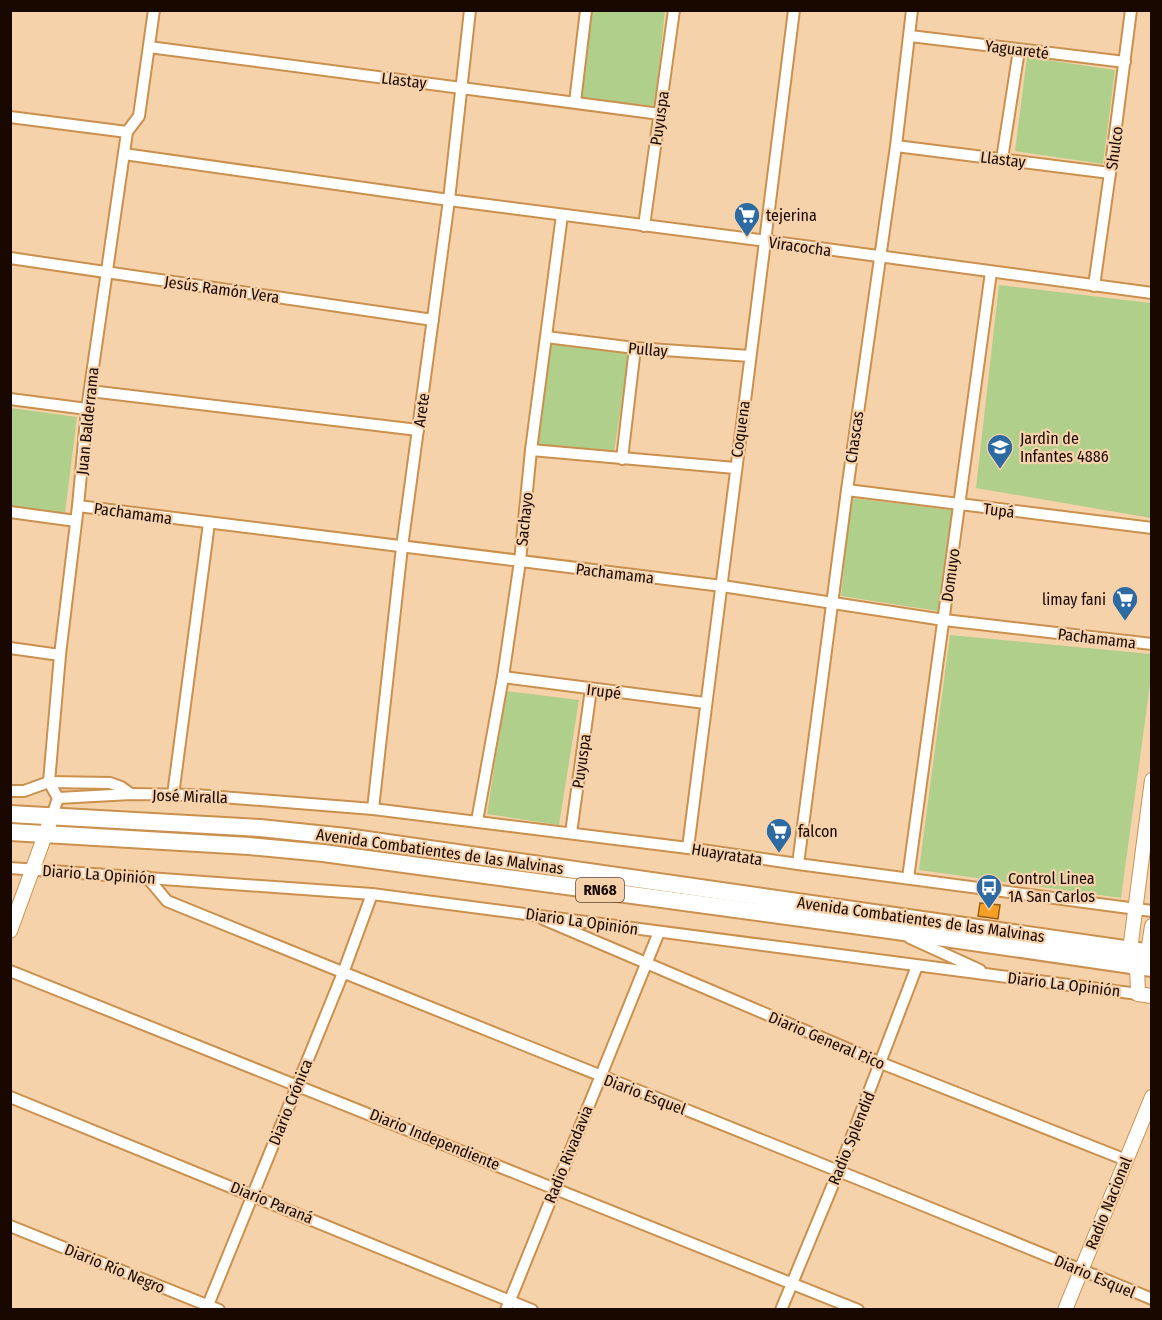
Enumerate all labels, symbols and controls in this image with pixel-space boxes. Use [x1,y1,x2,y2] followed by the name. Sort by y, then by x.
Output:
[984,36,1050,63] street label: Yaguareté
[380,68,429,93] street label: Llastay
[646,89,673,147] street label: Puyuspa
[1102,125,1127,171] street label: Shulco
[979,147,1028,172] street label: Llastay
[732,200,762,238] supermarket icon: tejerina
[766,206,817,225] place label: tejerina
[767,233,833,260] street label: Viracocha
[163,272,281,307] street label: Jesús Ramón Vera
[627,338,669,361] street label: Pullay
[72,366,103,476] street label: Juan Balderrama
[410,392,433,428] street label: Arete
[727,399,754,459] street label: Coquena
[841,410,868,464] street label: Chascas
[1020,429,1109,466] place label: Jardìn de Infantes 4886
[985,432,1015,470] school or university icon: Jardìn de Infantes 4886
[512,491,537,547] street label: Sachayo
[93,499,173,528] street label: Pachamama
[982,499,1016,522] street label: Tupá
[937,547,964,603] street label: Domuyo
[575,559,655,588] street label: Pachamama
[1110,584,1140,622] supermarket icon: limay fani
[1042,590,1106,609] place label: limay fani
[1057,624,1137,653] street label: Pachamama
[586,680,622,703] street label: Irupé
[568,732,595,790] street label: Puyuspa
[152,786,228,807] street label: José Miralla
[764,816,794,854] supermarket icon: falcon
[798,822,838,841] place label: falcon
[315,825,565,878] street label: Avenida Combatientes de las Malvinas
[690,840,764,870] street label: Huayratata
[42,861,156,888] street label: Diario La Opinión
[1008,869,1095,906] place label: Control Linea 1A San Carlos
[974,872,1004,910] bus stop icon: Control Linea 1A San Carlos
[576,878,624,902] road number: RN68
[796,893,1046,946] street label: Avenida Combatientes de las Malvinas
[524,904,639,939] street label: Diario La Opinión
[1006,968,1121,1001] street label: Diario La Opinión
[766,1007,888,1074] street label: Diario General Pico
[265,1056,316,1148] street label: Diario Crónica
[601,1070,689,1119] street label: Diario Esquel
[824,1089,879,1188] street label: Radio Splendid
[540,1102,597,1206] street label: Radio Rivadavia
[367,1105,503,1174] street label: Diario Independiente
[1081,1154,1136,1252] street label: Radio Nacional
[228,1177,316,1228] street label: Diario Paraná
[62,1240,168,1297] street label: Diario Río Negro
[1051,1251,1138,1302] street label: Diario Esquel

